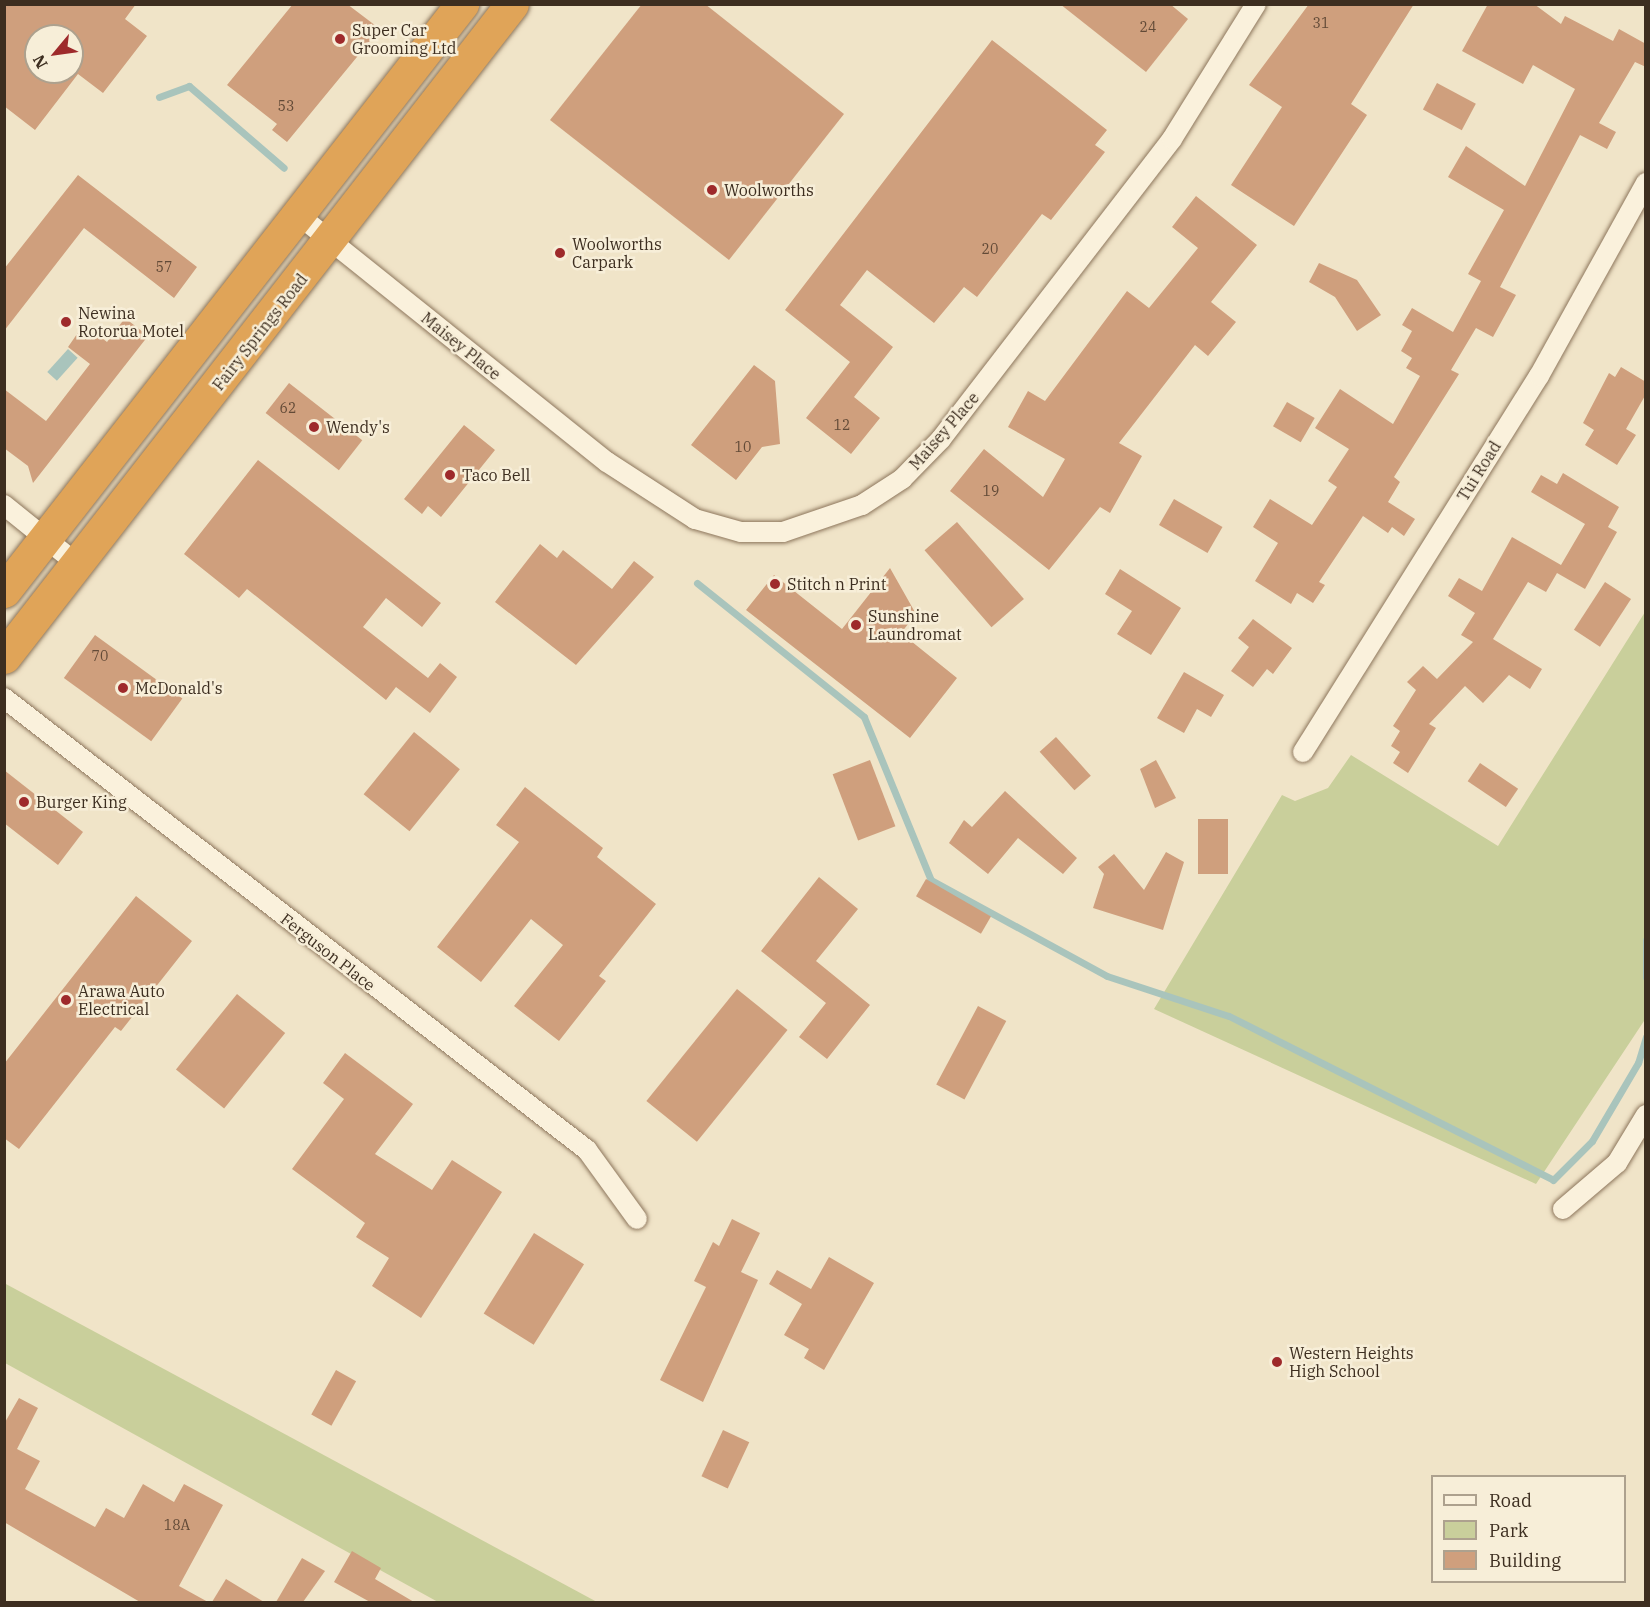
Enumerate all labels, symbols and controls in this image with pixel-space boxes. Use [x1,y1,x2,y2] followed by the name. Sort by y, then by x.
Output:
[1313,15,1329,31] house number: 31
[1140,19,1156,35] house number: 24
[352,20,456,58] place label: Super Car Grooming Ltd
[24,24,84,84] north arrow
[333,32,347,46] marker: Super Car Grooming Ltd
[28,51,52,72] text: N
[278,98,294,114] house number: 53
[724,180,814,200] place label: Woolworths
[705,183,719,197] marker: Woolworths
[572,234,662,272] place label: Woolworths Carpark
[982,241,998,257] house number: 20
[553,246,567,260] marker: Woolworths Carpark
[156,259,172,275] house number: 57
[208,270,312,394] street label: Fairy Springs Road
[78,303,184,341] place label: Newina Rotorua Motel
[417,308,505,384] street label: Maisey Place
[59,315,73,329] marker: Newina Rotorua Motel
[905,388,983,474] street label: Maisey Place
[280,400,296,416] house number: 62
[326,417,390,437] place label: Wendy's
[834,417,850,433] house number: 12
[307,420,321,434] marker: Wendy's
[1453,438,1505,504] street label: Tui Road
[735,439,751,455] house number: 10
[462,465,530,485] place label: Taco Bell
[443,468,457,482] marker: Taco Bell
[983,483,999,499] house number: 19
[787,574,886,594] place label: Stitch n Print
[768,577,782,591] marker: Stitch n Print
[868,606,962,644] place label: Sunshine Laundromat
[849,618,863,632] marker: Sunshine Laundromat
[92,648,108,664] house number: 70
[135,678,223,698] place label: McDonald's
[116,681,130,695] marker: McDonald's
[36,792,127,812] place label: Burger King
[17,795,31,809] marker: Burger King
[277,909,379,995] street label: Ferguson Place
[78,981,165,1019] place label: Arawa Auto Electrical
[59,993,73,1007] marker: Arawa Auto Electrical
[1289,1343,1414,1381] place label: Western Heights High School
[1270,1355,1284,1369] marker: Western Heights High School
[1431,1475,1626,1583] legend
[1489,1489,1532,1512] text: Road
[164,1517,190,1533] house number: 18A
[1489,1519,1528,1542] text: Park
[1489,1549,1561,1572] text: Building

